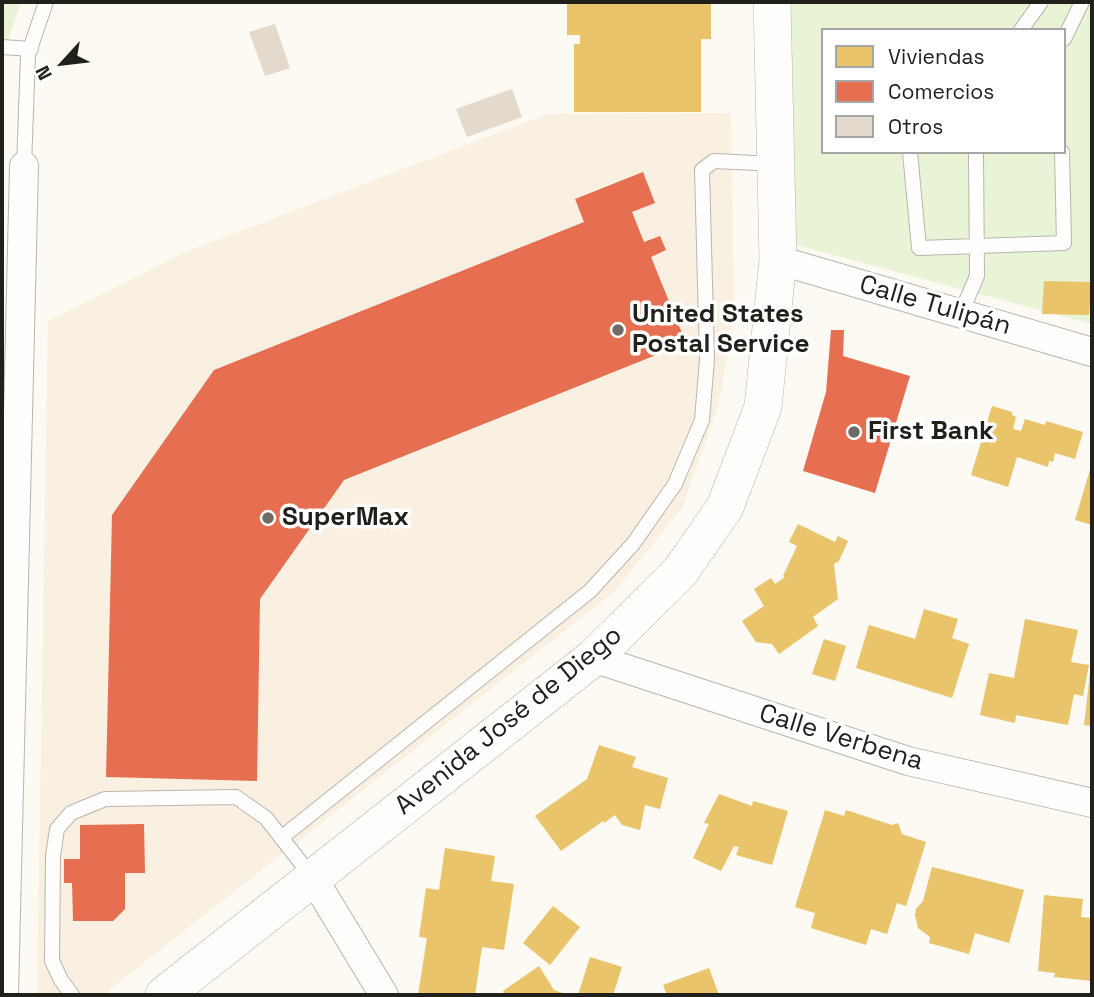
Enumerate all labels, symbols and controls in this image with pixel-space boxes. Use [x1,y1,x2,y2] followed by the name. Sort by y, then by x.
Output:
[28,28,98,98] north arrow
[821,28,1066,154] legend
[888,43,985,70] text: Viviendas
[30,61,58,84] text: N
[888,78,994,105] text: Comercios
[888,113,943,140] text: Otros
[856,270,1014,342] street label: Calle Tulipán
[632,299,810,360] place label: United States Postal Service
[610,322,626,338] marker: United States Postal Service
[868,416,994,448] place label: First Bank
[846,424,862,440] marker: First Bank
[282,502,409,534] place label: SuperMax
[260,510,276,526] marker: SuperMax
[389,620,629,822] street label: Avenida José de Diego
[755,698,927,778] street label: Calle Verbena

